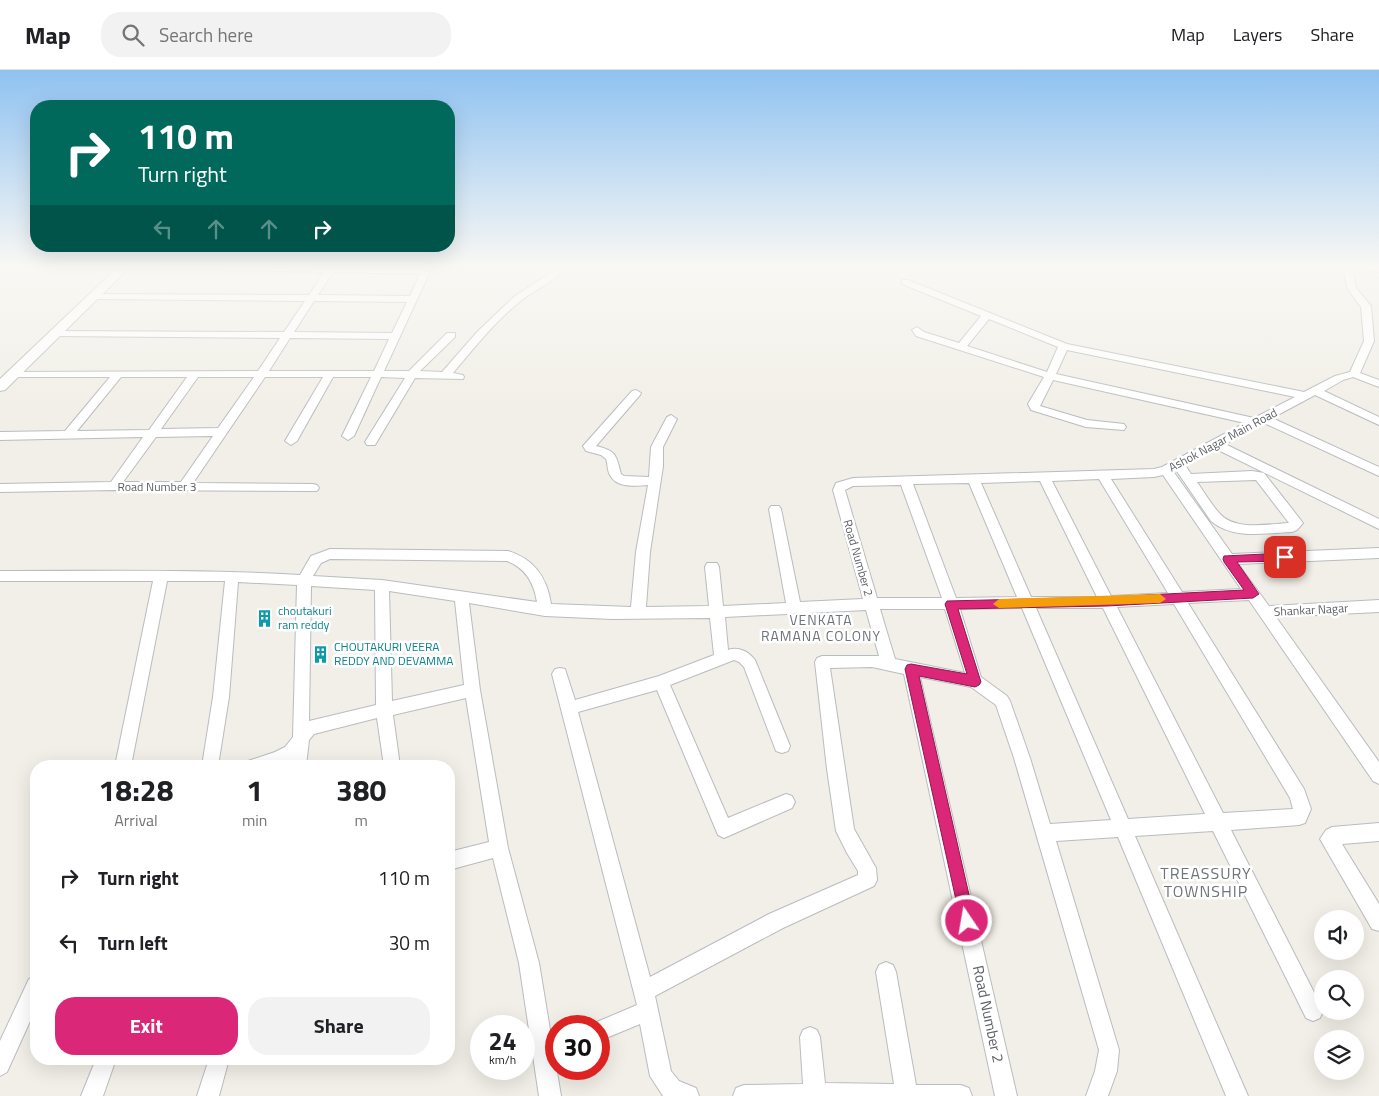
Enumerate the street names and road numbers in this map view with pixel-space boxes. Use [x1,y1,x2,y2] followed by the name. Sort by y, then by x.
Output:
[1165,403,1281,476] street label: Ashok Nagar Main Road
[117,477,197,496] street label: Road Number 3
[838,517,879,598] street label: Road Number 2
[1273,598,1349,621] street label: Shankar Nagar
[967,963,1010,1065] street label: Road Number 2

